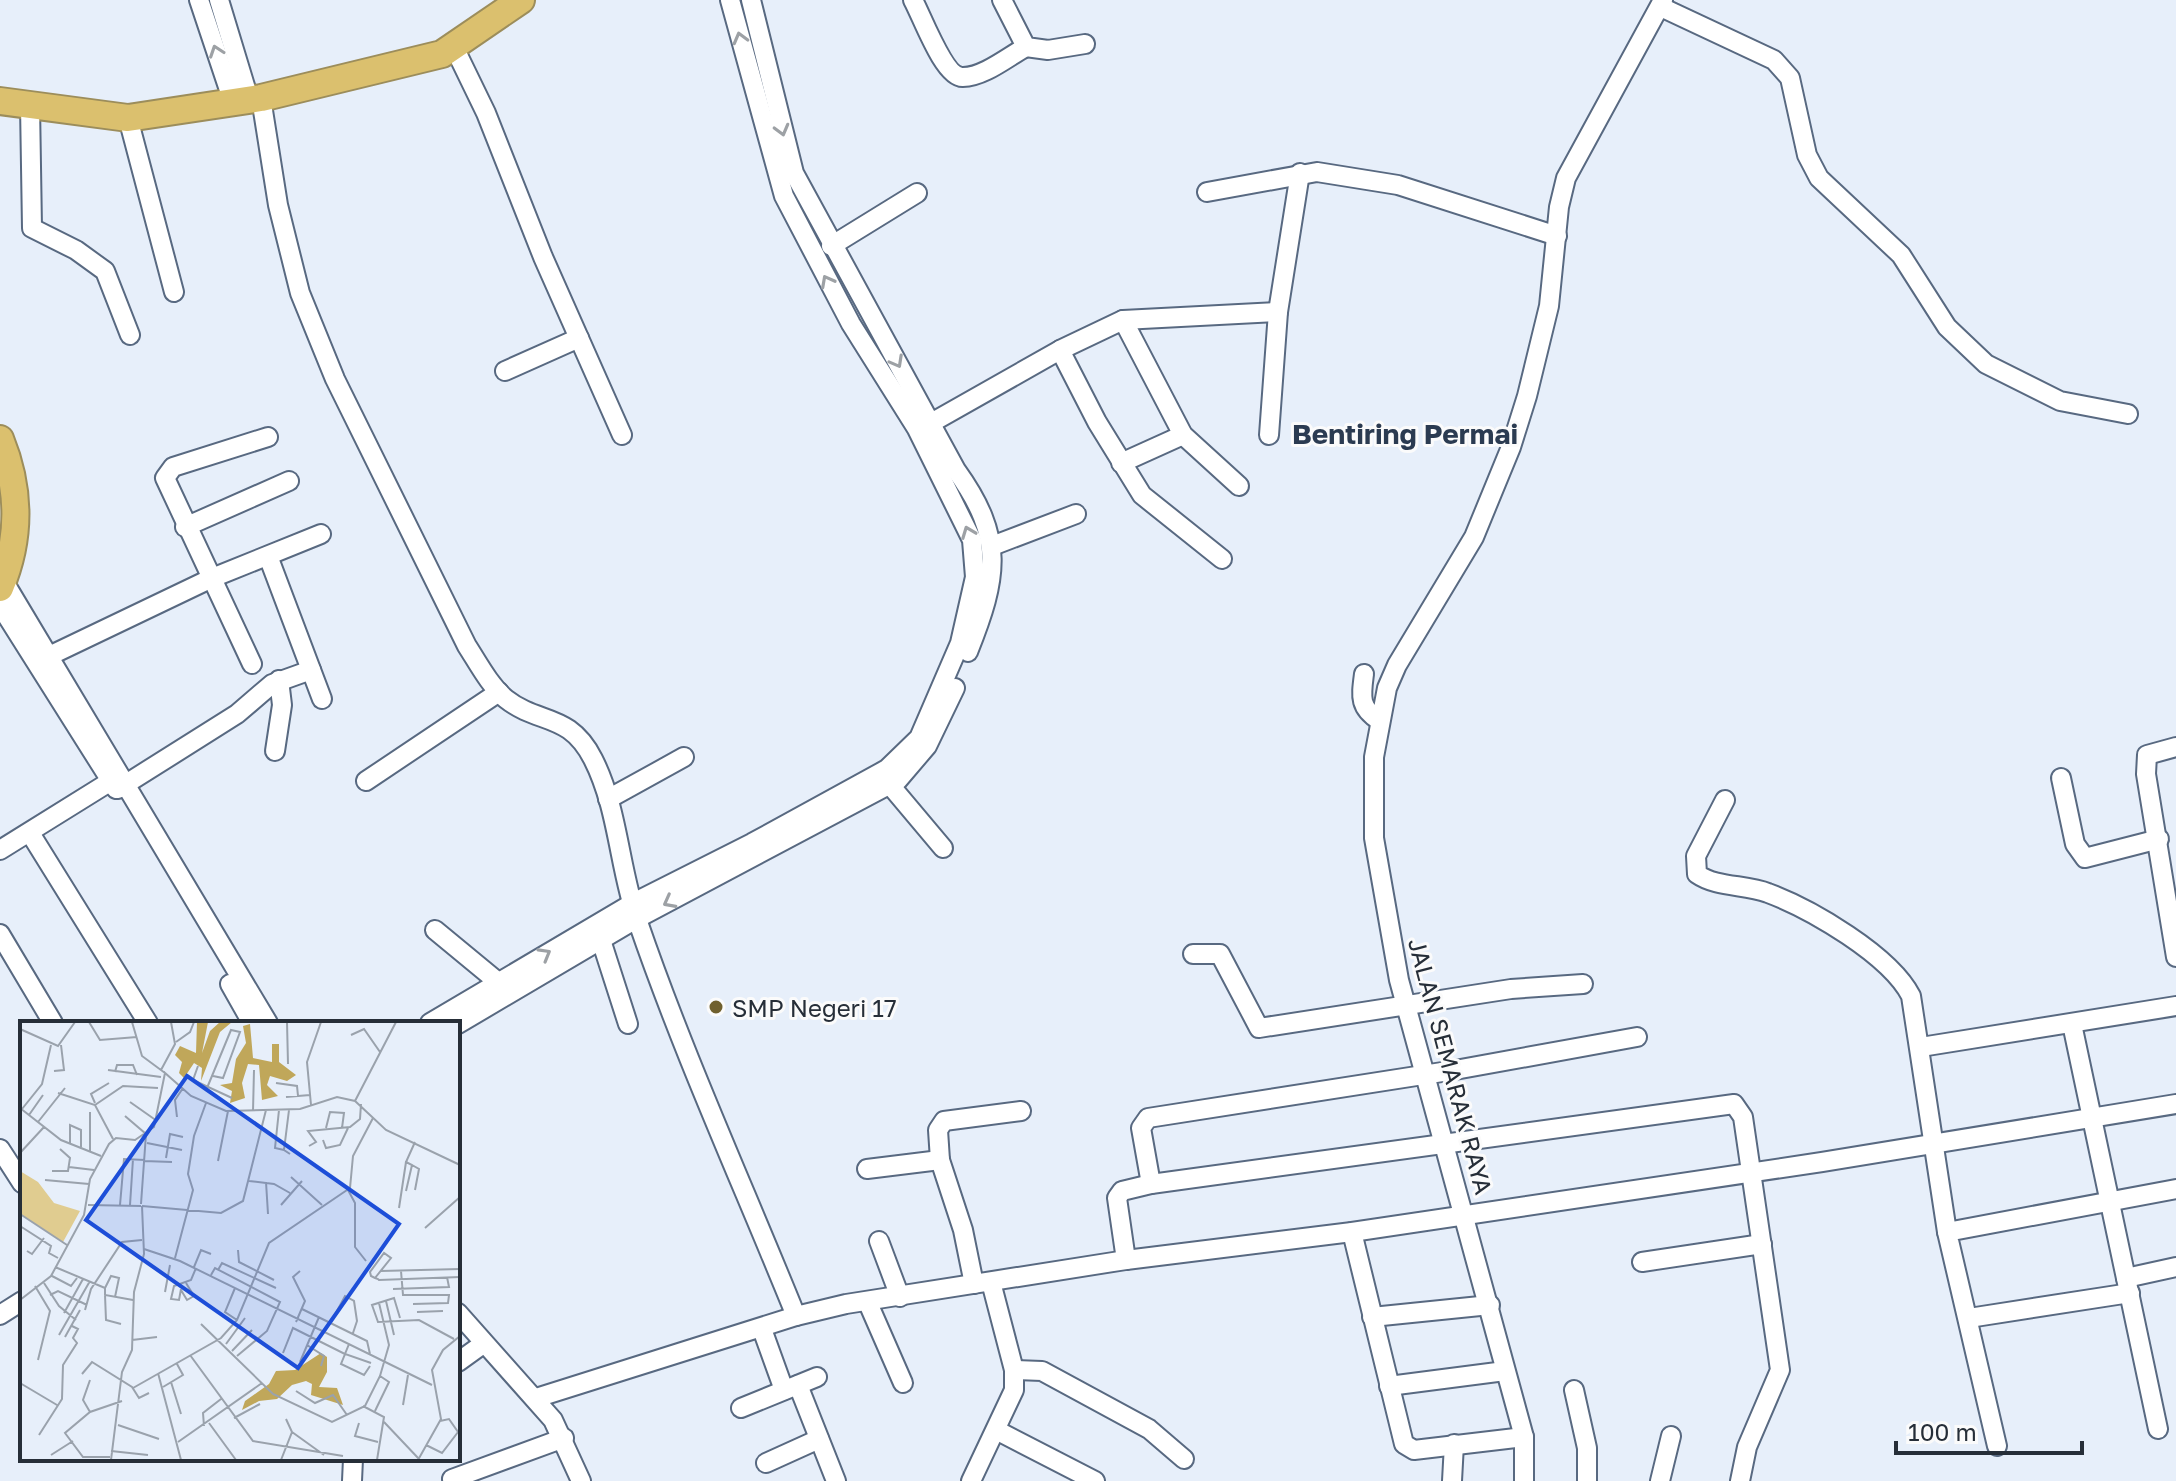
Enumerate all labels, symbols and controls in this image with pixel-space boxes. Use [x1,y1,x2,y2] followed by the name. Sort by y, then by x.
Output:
[733,31,750,45] one-way arrow
[209,45,225,59] one-way arrow
[773,123,790,137] one-way arrow
[822,275,837,289] one-way arrow
[887,354,903,368] one-way arrow
[1292,417,1518,450] district label: Bentiring Permai
[961,526,978,540] one-way arrow
[663,892,677,908] one-way arrow
[1403,935,1499,1197] street label: JALAN SEMARAK RAYA
[536,948,551,964] one-way arrow
[732,993,897,1022] place label: SMP Negeri 17
[707,998,725,1016] marker: SMP Negeri 17
[20,1021,460,1461] inset map
[1896,1405,2082,1455] scale bar
[1908,1417,1977,1446] text: 100 m

